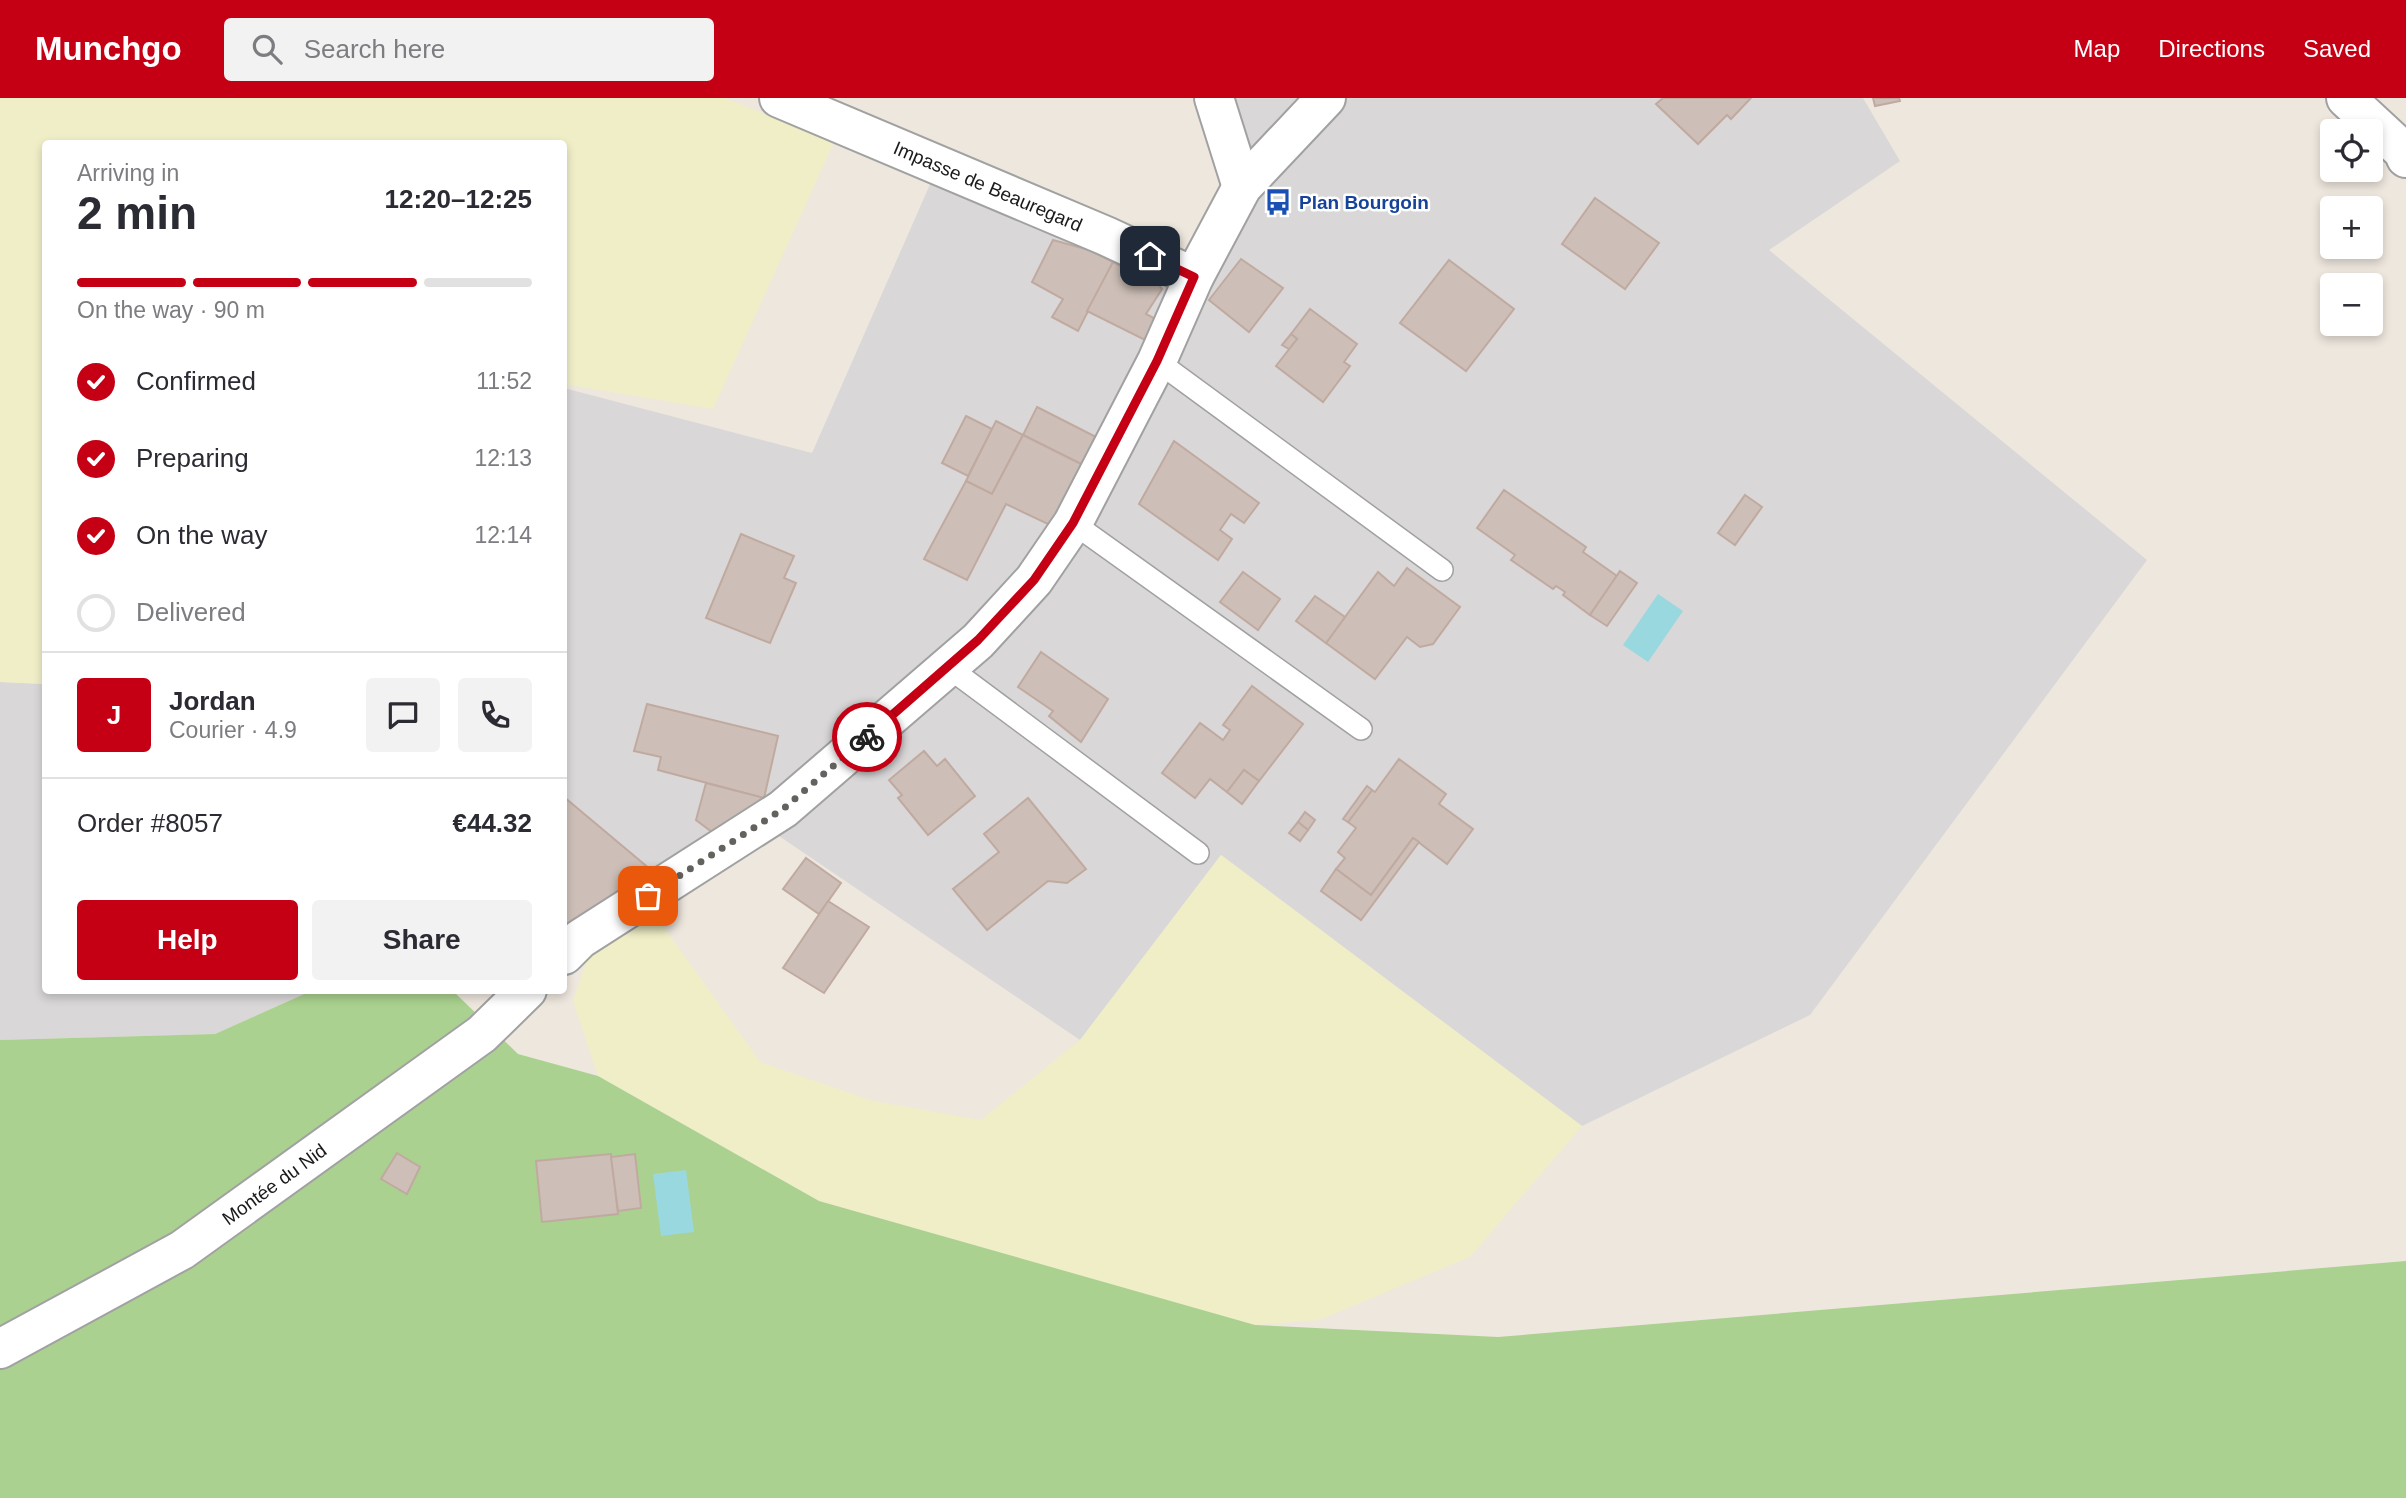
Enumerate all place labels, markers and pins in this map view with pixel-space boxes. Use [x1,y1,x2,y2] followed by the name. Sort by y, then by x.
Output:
[1263,187,1293,217] bus stop icon: Plan Bourgoin
[1299,192,1429,213] place label: Plan Bourgoin
[1120,226,1180,286] pin
[618,866,678,926] pin

